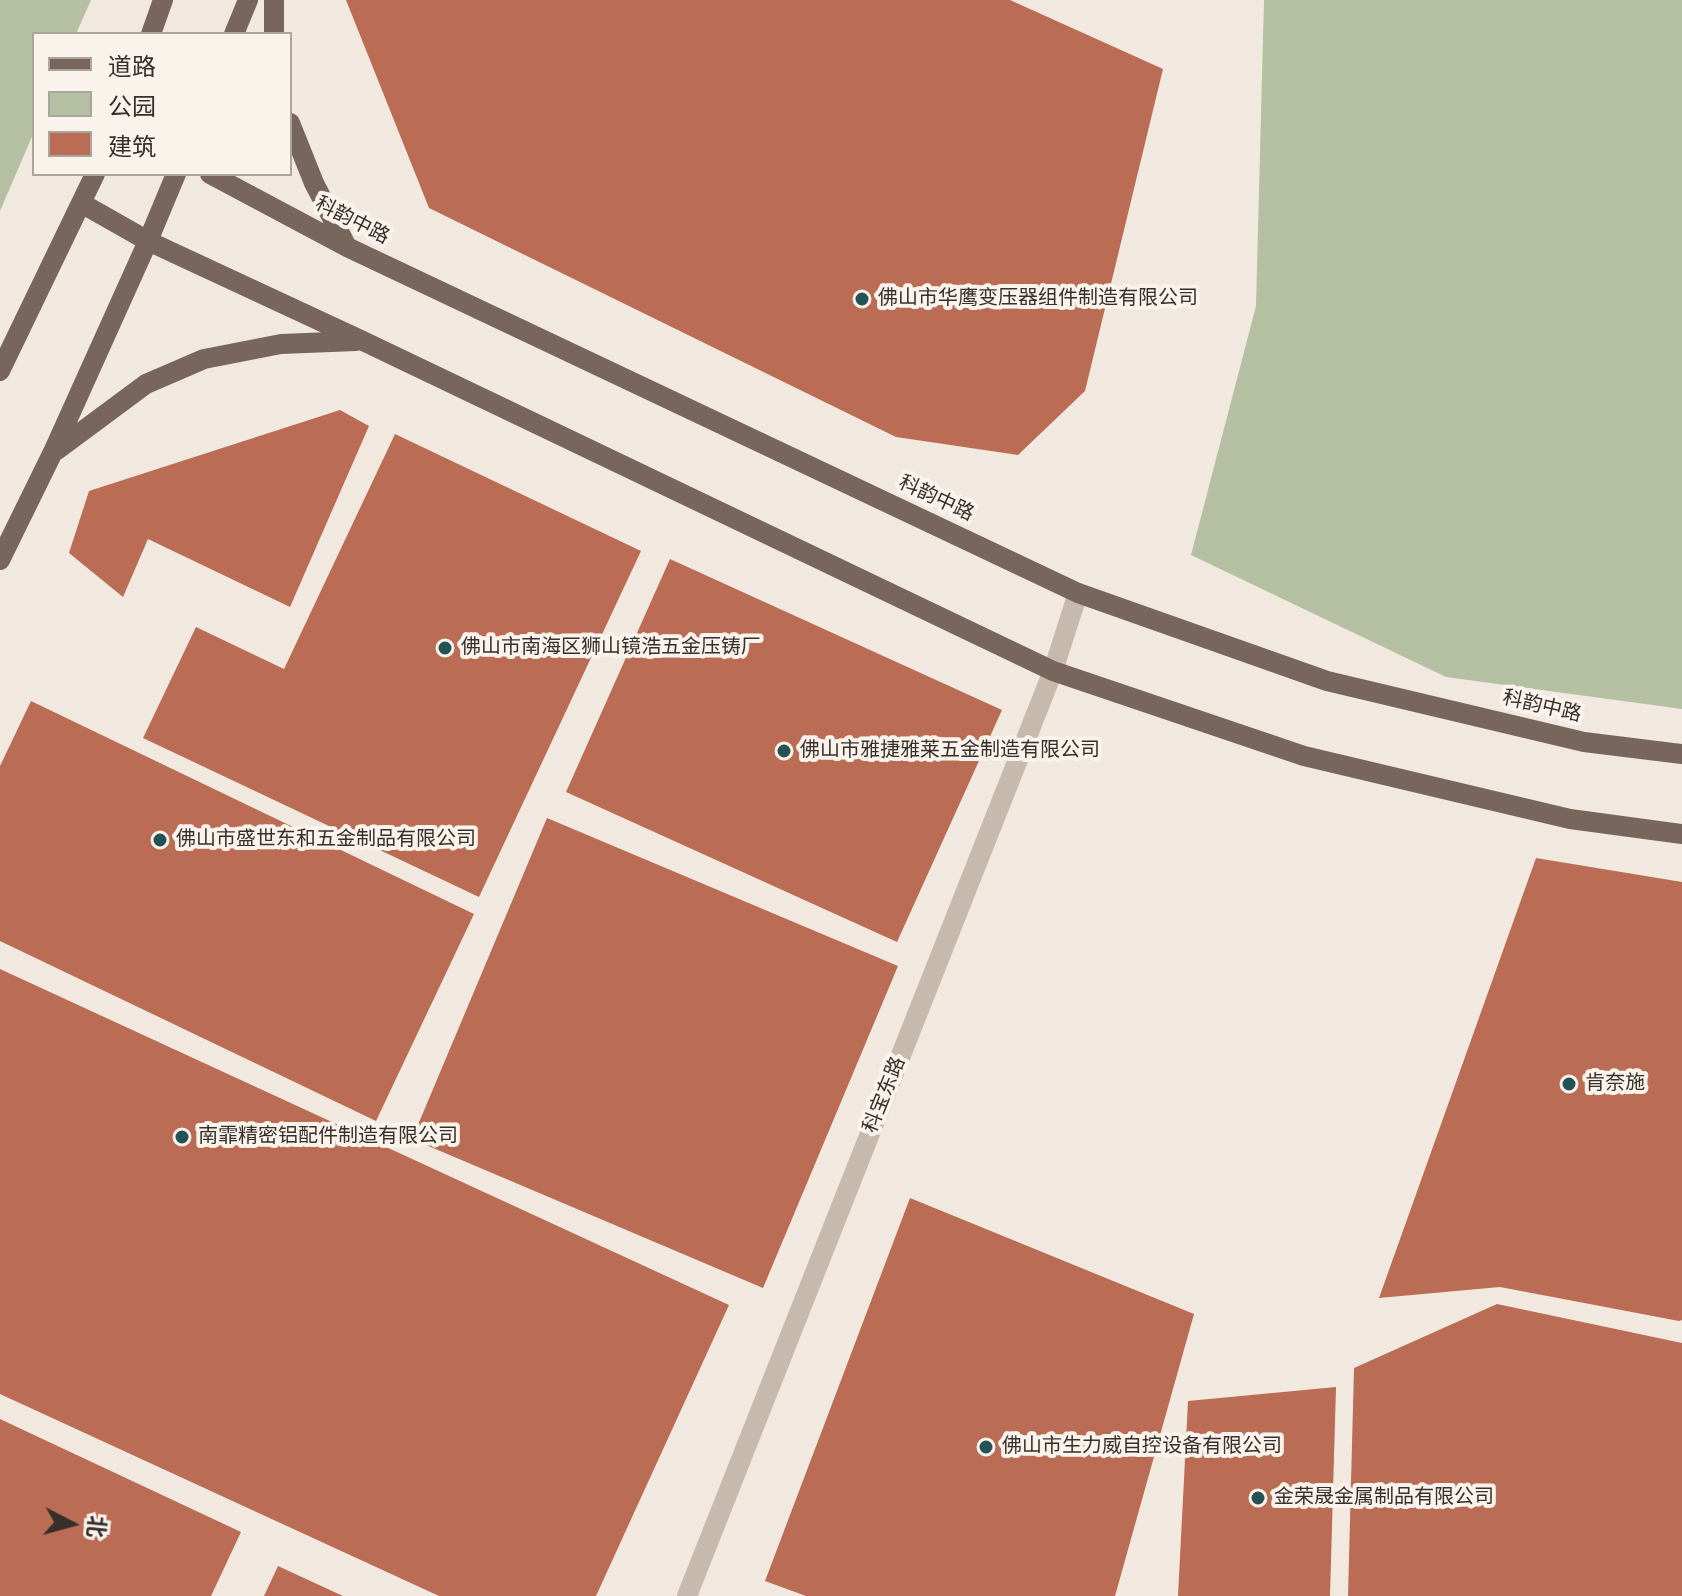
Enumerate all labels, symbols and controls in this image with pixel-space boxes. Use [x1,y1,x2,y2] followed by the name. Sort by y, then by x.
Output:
[32,32,292,176] legend
[108,53,156,81] text: 道路
[108,93,156,121] text: 公园
[108,133,156,161] text: 建筑
[311,192,393,250] street label: 科韵中路
[878,287,1198,311] place label: 佛山市华鹰变压器组件制造有限公司
[853,290,871,308] marker: 佛山市华鹰变压器组件制造有限公司
[895,471,977,527] street label: 科韵中路
[461,636,761,660] place label: 佛山市南海区狮山镜浩五金压铸厂
[436,639,454,657] marker: 佛山市南海区狮山镜浩五金压铸厂
[1500,686,1584,728] street label: 科韵中路
[800,739,1100,763] place label: 佛山市雅捷雅莱五金制造有限公司
[775,742,793,760] marker: 佛山市雅捷雅莱五金制造有限公司
[176,828,476,852] place label: 佛山市盛世东和五金制品有限公司
[151,831,169,849] marker: 佛山市盛世东和五金制品有限公司
[859,1053,911,1137] street label: 科宝东路
[1585,1072,1645,1096] place label: 肯奈施
[1560,1075,1578,1093] marker: 肯奈施
[198,1125,458,1149] place label: 南霏精密铝配件制造有限公司
[173,1128,191,1146] marker: 南霏精密铝配件制造有限公司
[1002,1435,1282,1459] place label: 佛山市生力威自控设备有限公司
[977,1438,995,1456] marker: 佛山市生力威自控设备有限公司
[32,1484,112,1564] north arrow
[1274,1486,1494,1510] place label: 金荣晟金属制品有限公司
[1249,1489,1267,1507] marker: 金荣晟金属制品有限公司
[83,1514,110,1539] text: 北

